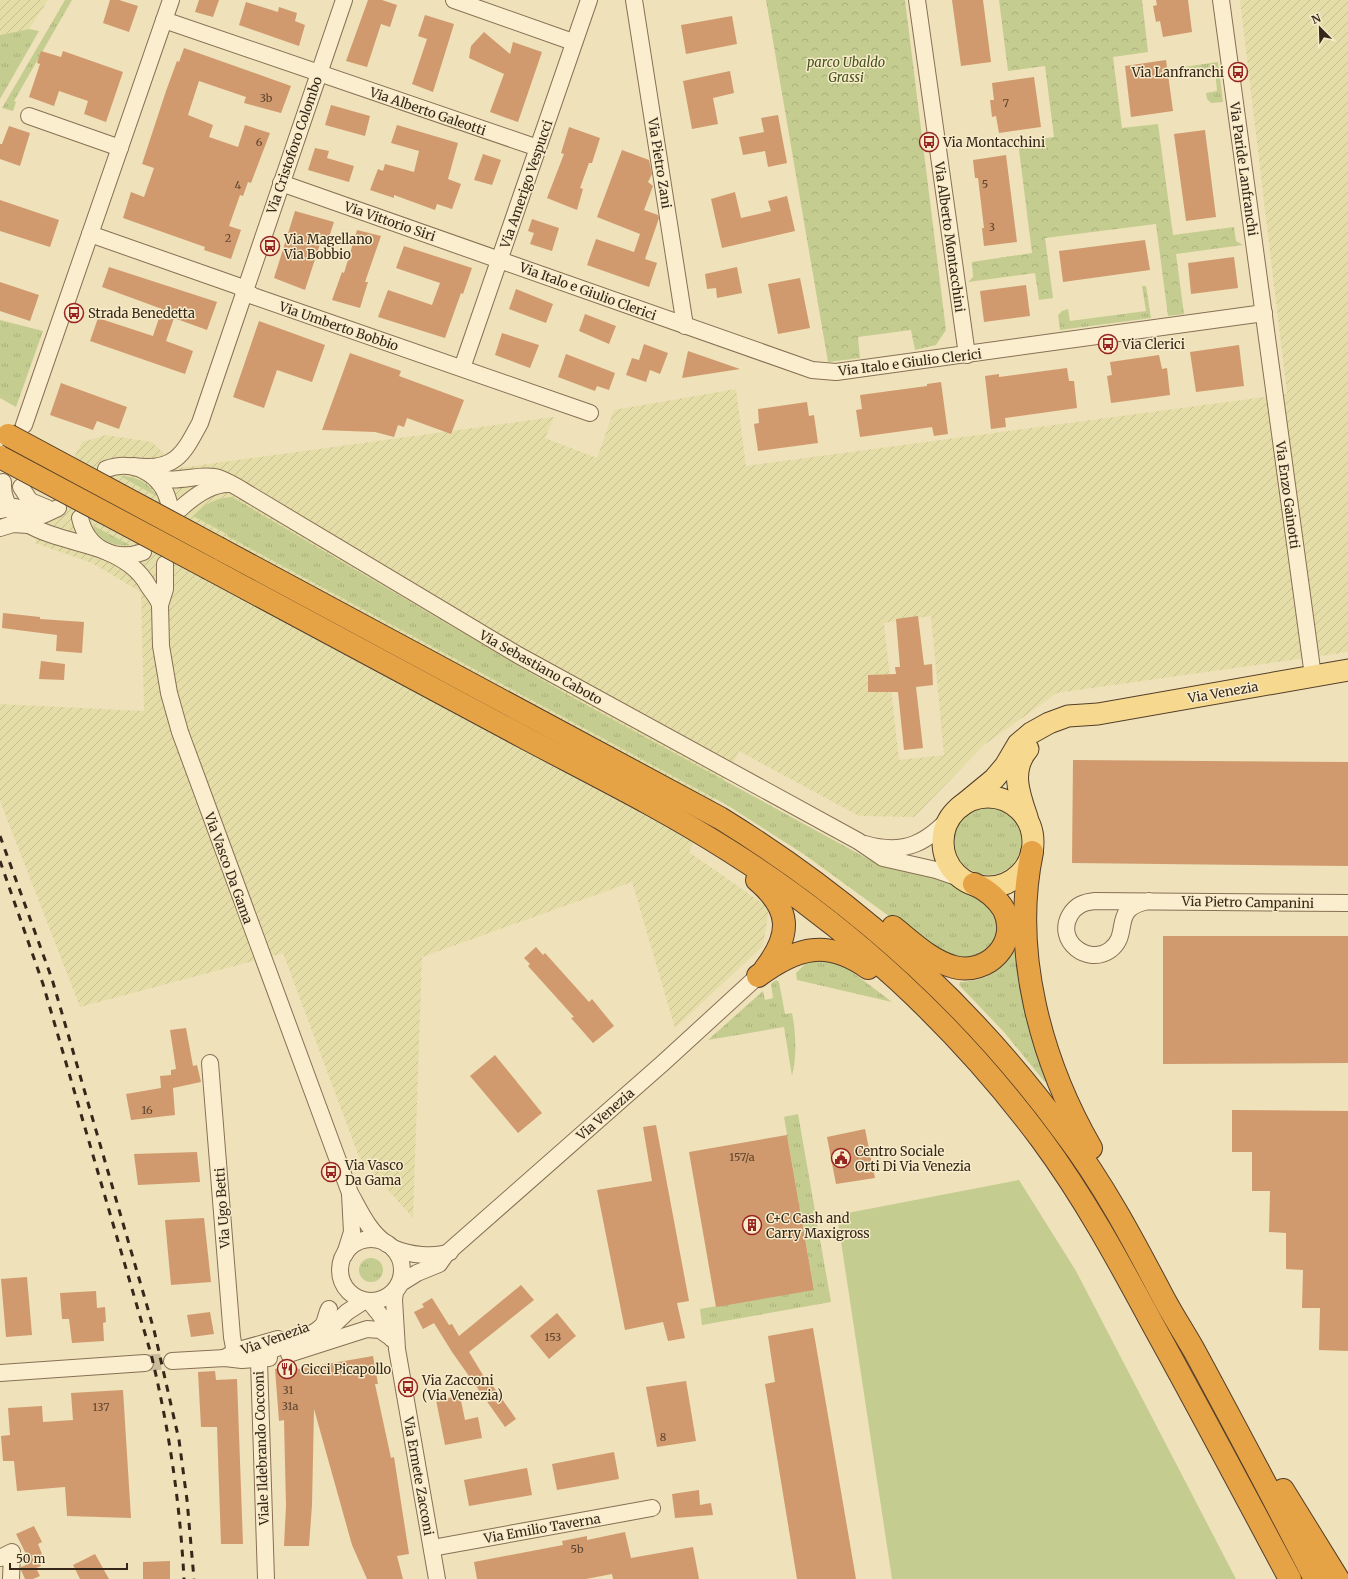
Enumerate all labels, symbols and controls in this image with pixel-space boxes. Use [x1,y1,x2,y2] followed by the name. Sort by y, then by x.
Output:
[1300,8,1340,48] north arrow
[1309,11,1323,27] text: N
[807,54,885,86] park label: parco Ubaldo Grassi
[1227,61,1249,83] bus stop icon: Via Lanfranchi
[1131,64,1224,81] place label: Via Lanfranchi
[263,74,326,217] street label: Via Cristoforo Colombo
[366,83,488,139] street label: Via Alberto Galeotti
[260,91,273,105] house number: 3b
[1003,96,1009,110] house number: 7
[1226,100,1261,237] street label: Via Paride Lanfranchi
[644,115,675,210] street label: Via Pietro Zani
[496,118,556,251] street label: Via Amerigo Vespucci
[918,131,940,153] bus stop icon: Via Montacchini
[942,134,1045,151] place label: Via Montacchini
[256,135,263,149] house number: 6
[930,160,968,313] street label: Via Alberto Montacchini
[982,177,988,191] house number: 5
[235,178,242,192] house number: 4
[341,198,438,245] street label: Via Vittorio Siri
[989,220,995,234] house number: 3
[225,231,231,245] house number: 2
[283,231,373,263] place label: Via Magellano Via Bobbio
[259,235,281,257] bus stop icon: Via Magellano Via Bobbio
[516,258,659,324] street label: Via Italo e Giulio Clerici
[276,298,401,355] street label: Via Umberto Bobbio
[63,302,85,324] bus stop icon: Strada Benedetta
[88,305,195,322] place label: Strada Benedetta
[1097,333,1119,355] bus stop icon: Via Clerici
[1121,336,1185,353] place label: Via Clerici
[836,345,983,380] street label: Via Italo e Giulio Clerici
[1271,439,1303,550] street label: Via Enzo Gainotti
[475,626,606,709] street label: Via Sebastiano Caboto
[1186,678,1260,707] street label: Via Venezia
[200,809,257,926] street label: Via Vasco Da Gama
[1181,893,1314,912] street label: Via Pietro Campanini
[572,1085,638,1145] street label: Via Venezia
[141,1103,153,1117] house number: 16
[855,1143,971,1175] place label: Centro Sociale Orti Di Via Venezia
[830,1147,852,1169] public building icon: Centro Sociale Orti Di Via Venezia
[729,1150,755,1164] house number: 157/a
[344,1157,404,1189] place label: Via Vasco Da Gama
[320,1161,342,1183] bus stop icon: Via Vasco Da Gama
[211,1167,234,1250] street label: Via Ugo Betti
[766,1210,870,1242] place label: C+C Cash and Carry Maxigross
[741,1214,763,1236] building icon: C+C Cash and Carry Maxigross
[238,1318,312,1359] street label: Via Venezia
[545,1330,561,1344] house number: 153
[276,1358,298,1380] restaurant icon: Cicci Picapollo
[301,1361,391,1378] place label: Cicci Picapollo
[250,1371,273,1526] street label: Viale Ildebrando Cocconi
[421,1372,503,1404] place label: Via Zacconi (Via Venezia)
[397,1376,419,1398] bus stop icon: Via Zacconi (Via Venezia)
[283,1383,293,1397] house number: 31
[282,1399,298,1413] house number: 31a
[93,1400,109,1414] house number: 137
[400,1414,437,1537] street label: Via Ermete Zacconi
[660,1430,667,1444] house number: 8
[481,1510,602,1547] street label: Via Emilio Taverna
[570,1542,584,1556] house number: 5b
[10,1545,127,1571] scale bar
[16,1551,45,1566] text: 50 m

